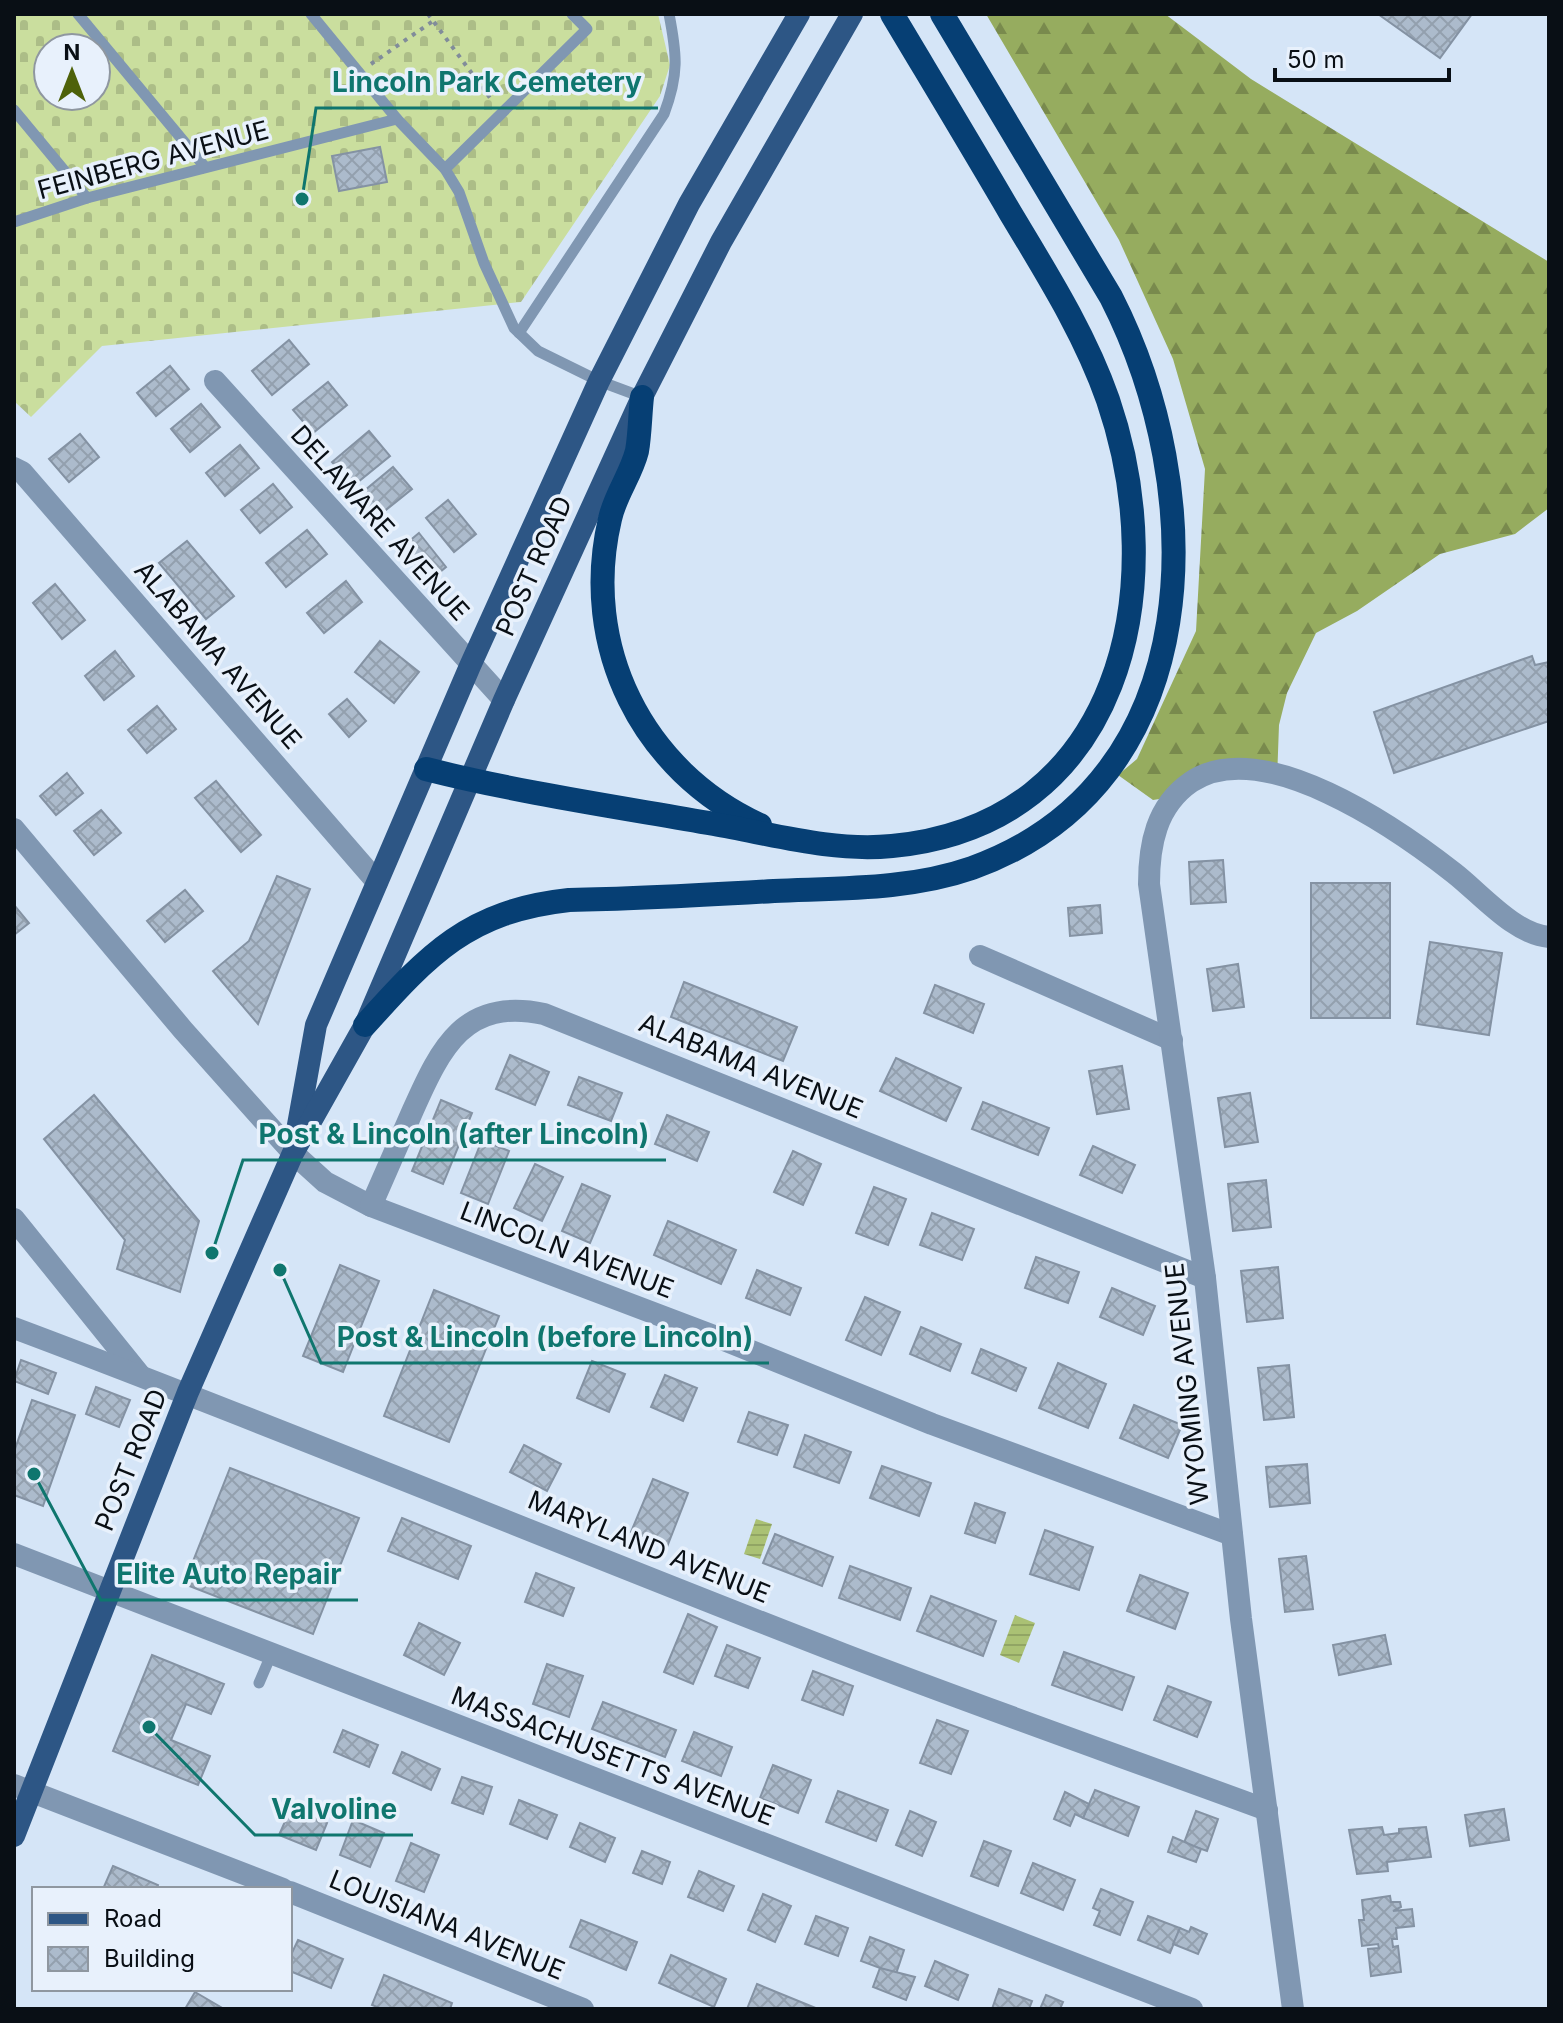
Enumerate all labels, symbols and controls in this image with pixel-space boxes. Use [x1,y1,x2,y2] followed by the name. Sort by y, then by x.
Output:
[32,32,112,112] north arrow
[1275,32,1449,82] scale bar
[64,39,80,65] text: N
[1287,45,1345,74] text: 50 m
[316,56,658,108] callout: Lincoln Park Cemetery
[332,65,642,99] text: Lincoln Park Cemetery
[34,114,272,205] street label: FEINBERG AVENUE
[285,419,476,627] street label: DELAWARE AVENUE
[489,491,578,640] street label: POST ROAD
[128,554,308,755] street label: ALABAMA AVENUE
[635,1006,868,1125] street label: ALABAMA AVENUE
[243,1108,666,1160] callout: Post & Lincoln (after Lincoln)
[259,1117,649,1151] text: Post & Lincoln (after Lincoln)
[456,1195,678,1305] street label: LINCOLN AVENUE
[1158,1261,1215,1507] street label: WYOMING AVENUE
[321,1311,769,1363] callout: Post & Lincoln (before Lincoln)
[337,1320,753,1354] text: Post & Lincoln (before Lincoln)
[88,1385,173,1535] street label: POST ROAD
[524,1484,774,1609] street label: MARYLAND AVENUE
[101,1548,358,1600] callout: Elite Auto Repair
[116,1557,342,1591] text: Elite Auto Repair
[447,1679,779,1832] street label: MASSACHUSETTS AVENUE
[255,1783,413,1835] callout: Valvoline
[271,1792,397,1826] text: Valvoline
[325,1863,569,1986] street label: LOUISIANA AVENUE
[32,1887,292,1991] legend
[104,1904,162,1933] text: Road
[104,1944,195,1973] text: Building

